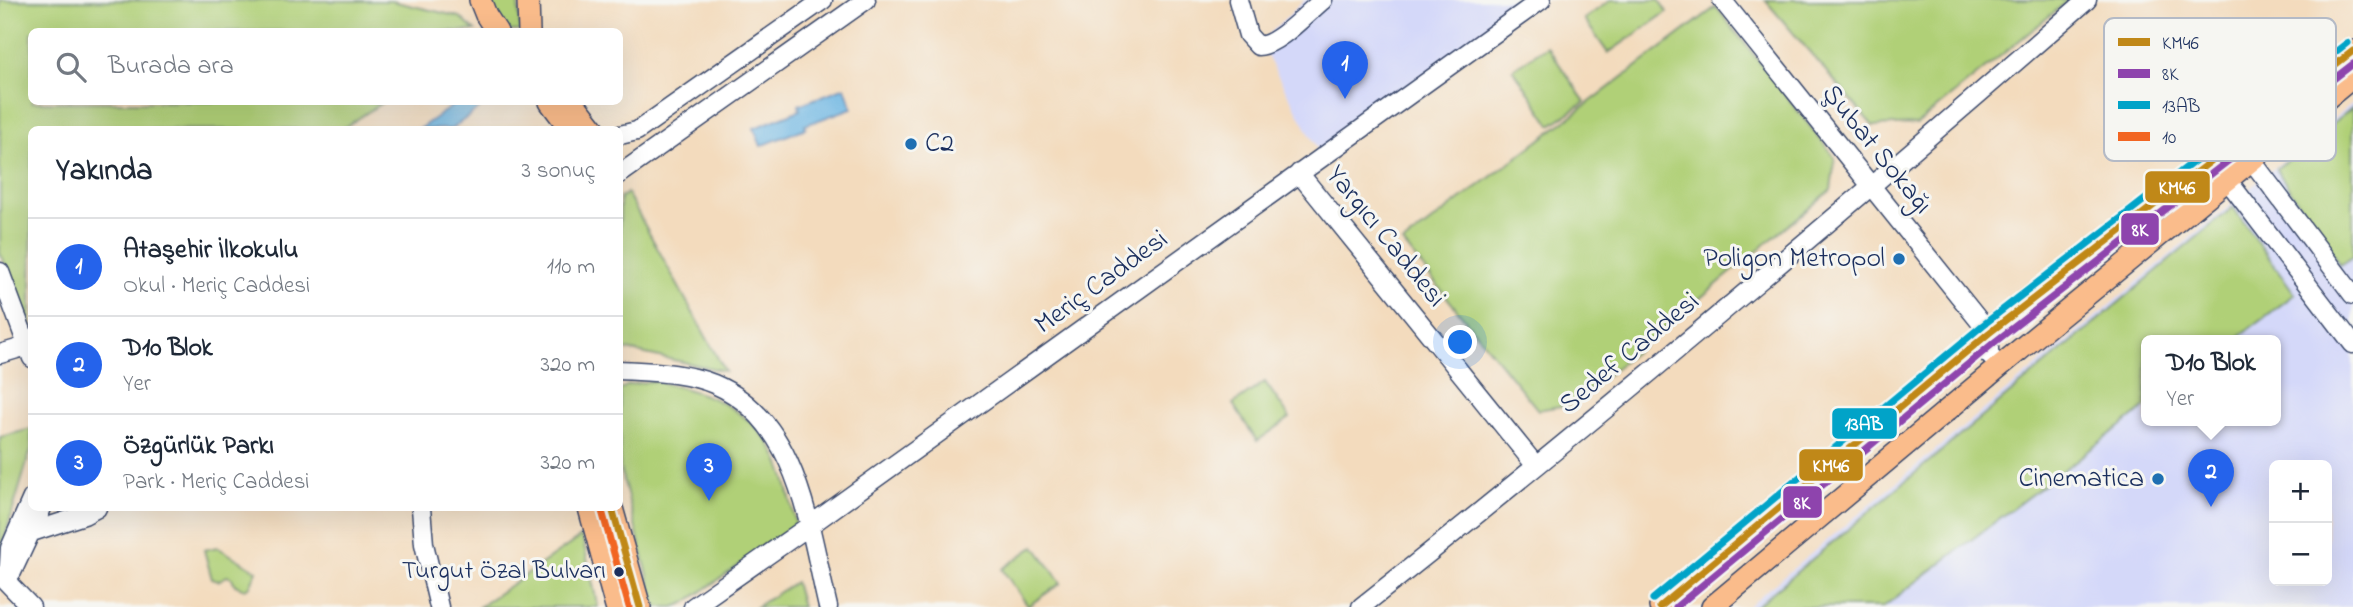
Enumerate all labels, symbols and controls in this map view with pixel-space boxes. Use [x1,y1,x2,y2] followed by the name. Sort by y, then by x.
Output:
[2104,18,2336,161] legend
[28,28,623,105] search box
[2162,31,2199,58] text: KM46
[1322,41,1368,99] pin: 1
[52,48,90,86] icon: search
[108,48,234,86] text: Burada ara
[2162,62,2179,89] text: 8K
[1811,76,1941,224] street label: Şubat Sokağı
[2162,94,2201,121] text: 13AB
[925,124,954,165] place label: C2
[2162,125,2176,152] text: 10
[903,136,919,152] marker: C2
[56,150,152,194] text: Yakında
[521,155,595,188] text: 3 sonuç
[1315,157,1455,317] street label: Yargıcı Caddesi
[2144,170,2211,204] line badge: KM46
[2159,176,2196,203] text: KM46
[2120,212,2160,246] line badge: 8K
[2131,218,2149,245] text: 8K
[1027,220,1177,346] street label: Meriç Caddesi
[123,232,298,270] text: Ataşehir İlkokulu
[1703,239,1885,280] place label: Poligon Metropol
[75,251,83,284] text: 1
[547,251,595,284] text: 110 m
[1891,251,1907,267] marker: Poligon Metropol
[123,270,310,303] text: Okul · Meriç Caddesi
[1551,283,1709,425] street label: Sedef Caddesi
[1443,325,1477,359] your location
[123,330,213,368] text: D10 Blok
[2141,335,2281,426] popup
[2166,345,2256,383] text: D10 Blok
[73,349,85,382] text: 2
[541,349,595,382] text: 320 m
[123,368,151,401] text: Yer
[2166,383,2194,416] text: Yer
[1831,407,1898,440] line badge: 13AB
[1845,412,1883,439] text: 13AB
[123,428,274,466] text: Özgürlük Parkı
[686,443,732,501] pin: 3
[74,447,84,480] text: 3
[541,447,595,480] text: 320 m
[1798,448,1864,482] line badge: KM46
[2188,449,2234,507] pin: 2
[1813,454,1850,481] text: KM46
[2018,459,2144,500] place label: Cinematica
[2269,460,2332,586] map controls
[2269,460,2332,523] button: +
[123,466,310,499] text: Park · Meriç Caddesi
[2150,471,2166,487] marker: Cinematica
[1782,485,1823,519] line badge: 8K
[1793,491,1811,518] text: 8K
[2269,523,2332,586] button: −
[402,553,606,591] place label: Turgut Özal Bulvarı
[612,565,626,579] marker: Turgut Özal Bulvarı

